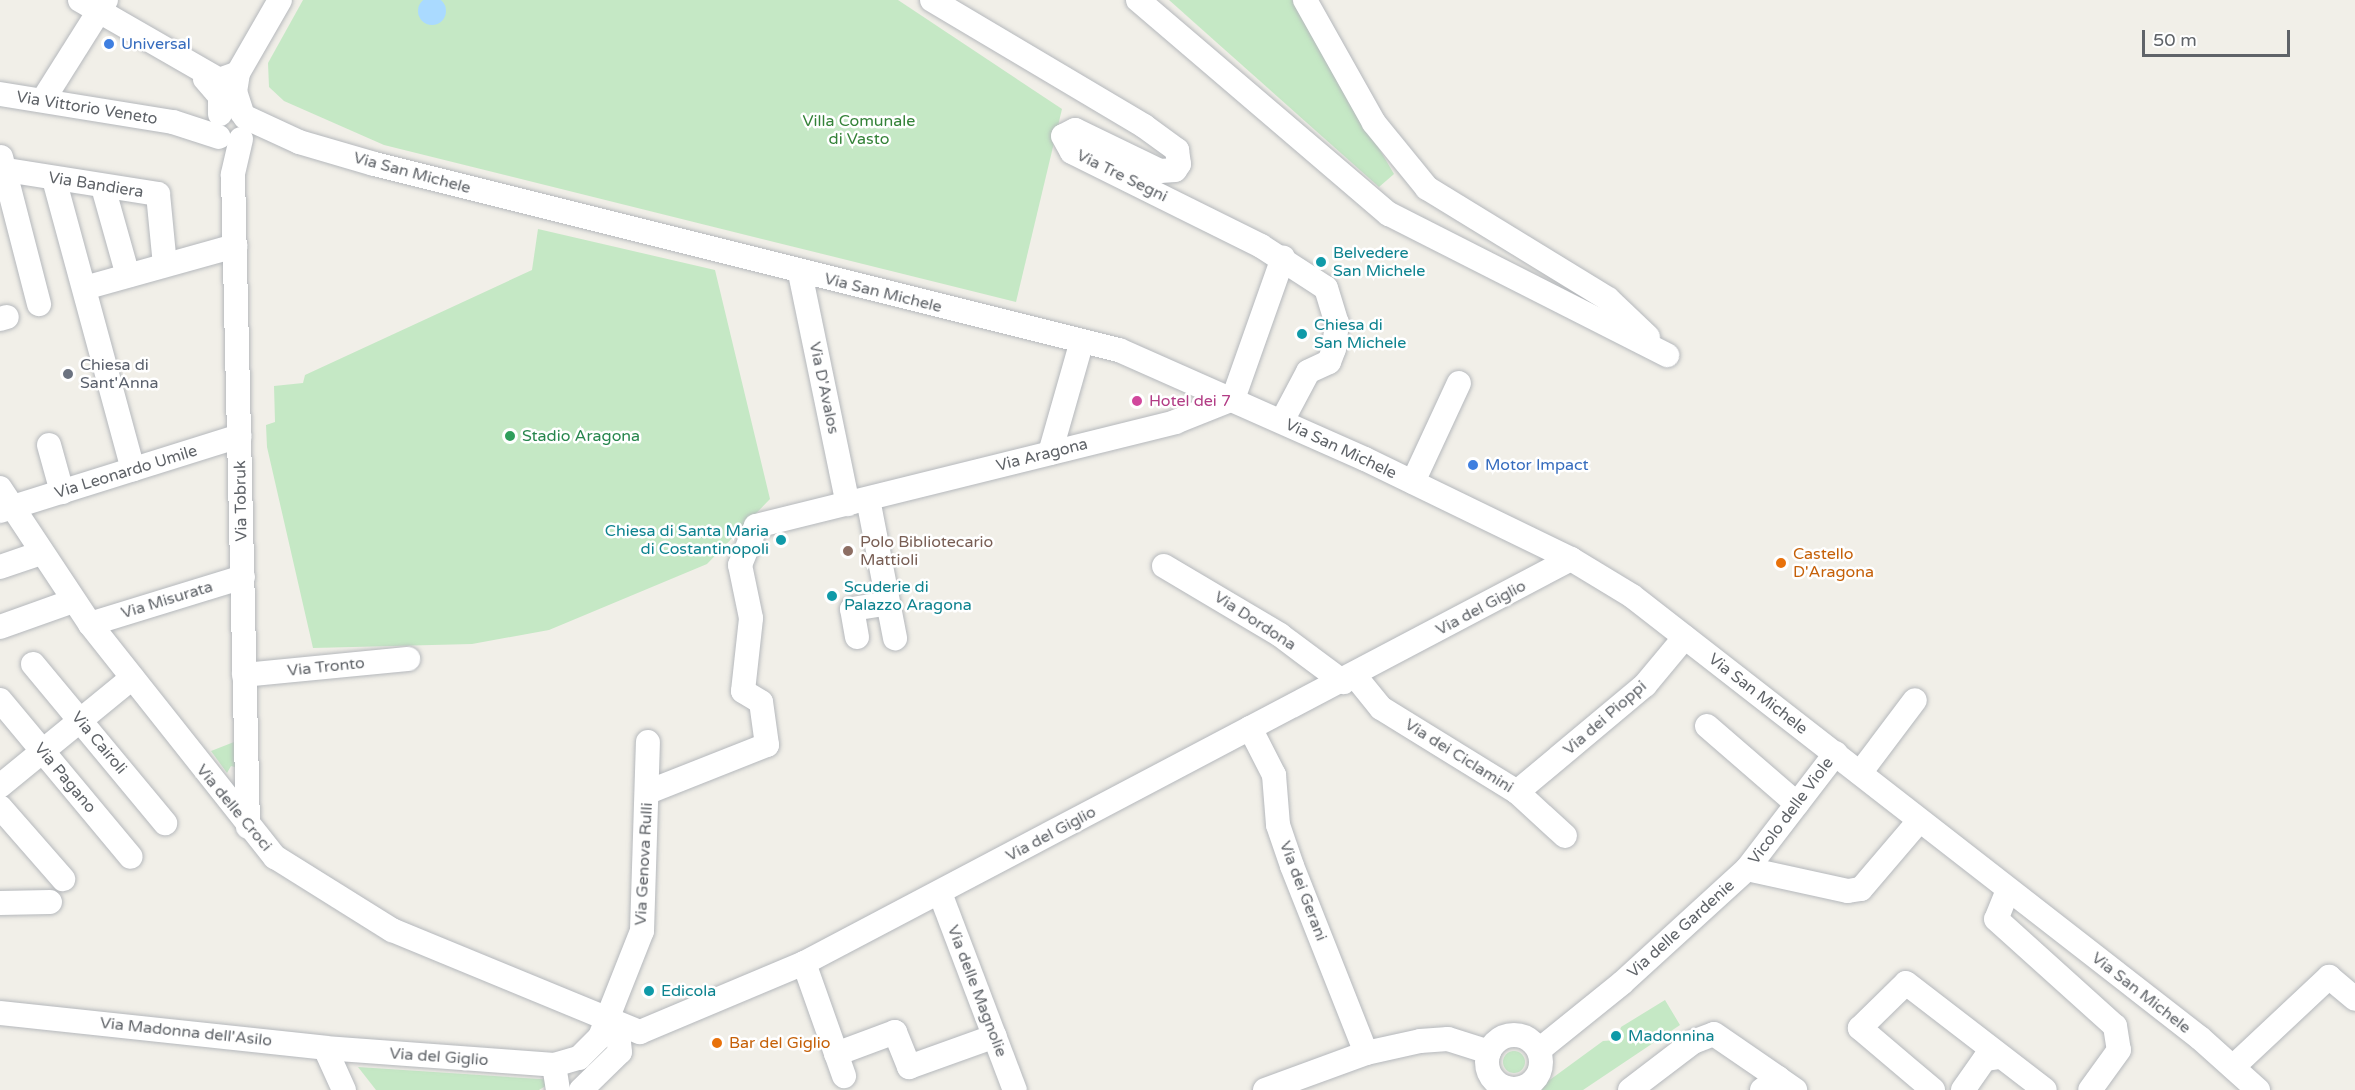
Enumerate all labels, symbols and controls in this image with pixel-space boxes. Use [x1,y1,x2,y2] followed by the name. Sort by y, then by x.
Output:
[2145,18,2294,56] scale bar
[2153,29,2197,51] text: 50 m
[121,34,191,54] place label: Universal
[102,37,116,51] marker: Universal
[15,87,159,129] street label: Via Vittorio Veneto
[803,111,915,149] park label: Villa Comunale di Vasto
[1073,146,1171,206] street label: Via Tre Segni
[351,148,473,198] street label: Via San Michele
[47,168,145,202] street label: Via Bandiera
[1333,243,1425,281] place label: Belvedere San Michele
[1314,255,1328,269] marker: Belvedere San Michele
[822,269,944,317] street label: Via San Michele
[1314,315,1406,353] place label: Chiesa di San Michele
[1295,327,1309,341] marker: Chiesa di San Michele
[805,340,843,436] street label: Via D'Avalos
[80,355,158,393] place label: Chiesa di Sant'Anna
[61,367,75,381] marker: Chiesa di Sant'Anna
[1149,391,1231,411] place label: Hotel dei 7
[1130,394,1144,408] marker: Hotel dei 7
[1282,415,1400,483] street label: Via San Michele
[522,426,640,446] place label: Stadio Aragona
[503,429,517,443] marker: Stadio Aragona
[994,434,1090,476] street label: Via Aragona
[52,441,200,503] street label: Via Leonardo Umile
[1485,455,1589,475] place label: Motor Impact
[1466,458,1480,472] marker: Motor Impact
[231,460,251,542] street label: Via Tobruk
[605,521,769,559] place label: Chiesa di Santa Maria di Costantinopoli
[860,532,993,570] place label: Polo Bibliotecario Mattioli
[774,533,788,547] marker: Chiesa di Santa Maria di Costantinopoli
[841,544,855,558] marker: Polo Bibliotecario Mattioli
[1793,544,1874,582] place label: Castello D'Aragona
[1774,556,1788,570] marker: Castello D'Aragona
[1433,576,1529,640] street label: Via del Giglio
[119,577,215,623] street label: Via Misurata
[844,577,972,615] place label: Scuderie di Palazzo Aragona
[1210,587,1300,655] street label: Via Dordona
[825,589,839,603] marker: Scuderie di Palazzo Aragona
[1705,649,1811,739] street label: Via San Michele
[286,653,366,681] street label: Via Tronto
[1559,677,1651,759] street label: Via dei Pioppi
[67,708,131,778] street label: Via Cairoli
[1401,715,1517,797] street label: Via dei Ciclamini
[30,739,100,817] street label: Via Pagano
[1745,754,1837,868] street label: Vicolo delle Viole
[192,761,276,855] street label: Via delle Croci
[631,802,657,926] street label: Via Genova Rulli
[1003,802,1099,866] street label: Via del Giglio
[1275,838,1331,944] street label: Via dei Gerani
[1624,876,1738,982] street label: Via delle Gardenie
[943,922,1011,1060] street label: Via delle Magnolie
[2088,948,2194,1038] street label: Via San Michele
[661,981,716,1001] place label: Edicola
[642,984,656,998] marker: Edicola
[99,1013,273,1051] street label: Via Madonna dell'Asilo
[1628,1026,1714,1046] place label: Madonnina
[1609,1029,1623,1043] marker: Madonnina
[729,1033,831,1053] place label: Bar del Giglio
[710,1036,724,1050] marker: Bar del Giglio
[389,1044,489,1070] street label: Via del Giglio

